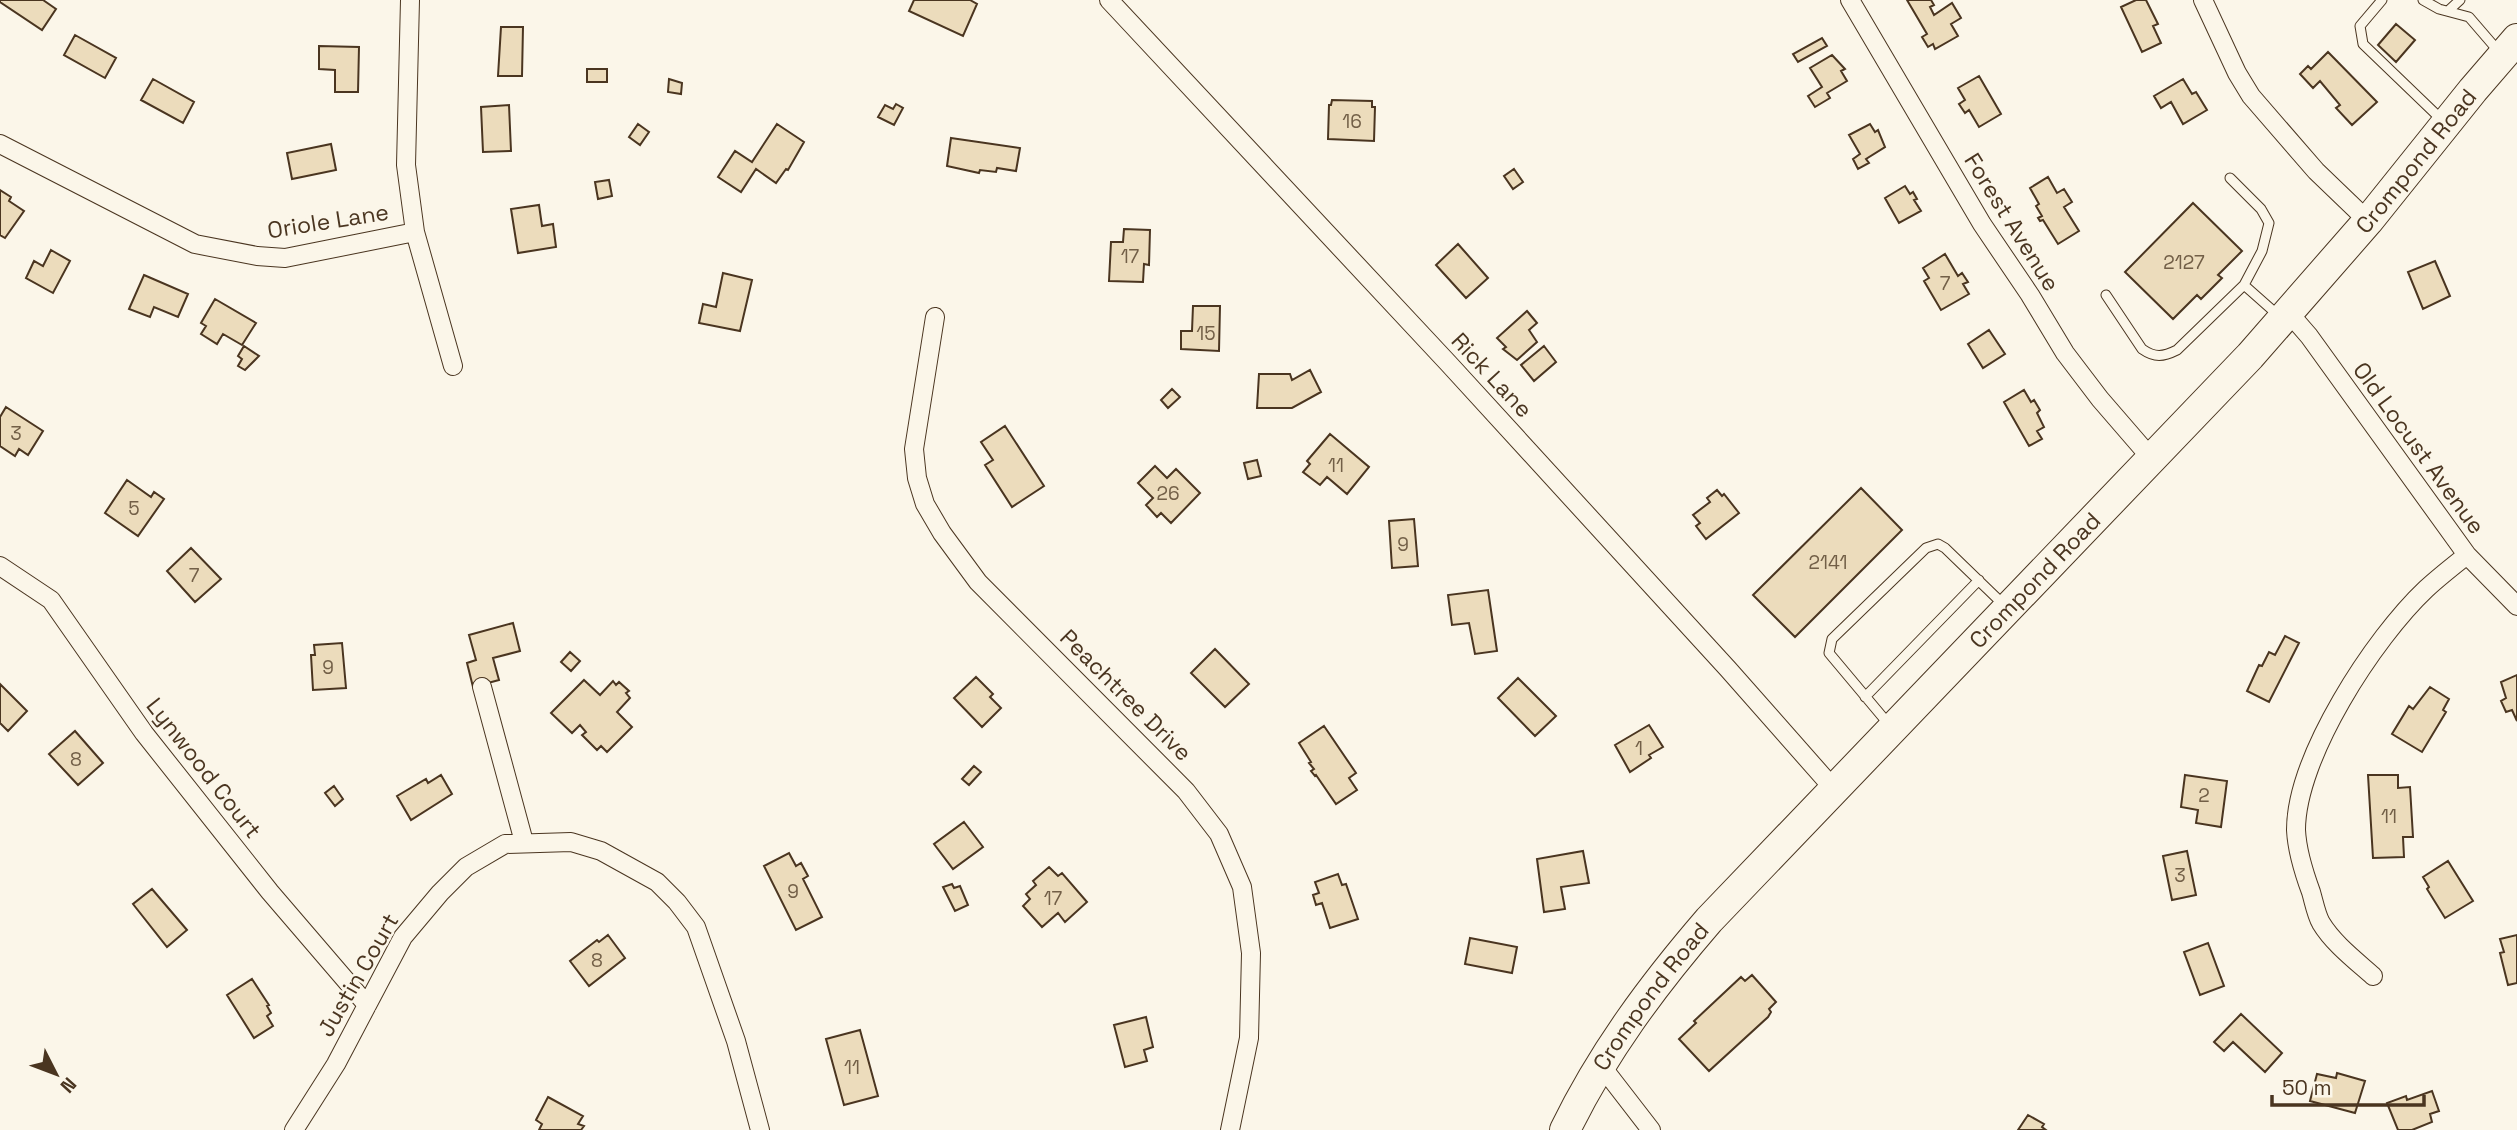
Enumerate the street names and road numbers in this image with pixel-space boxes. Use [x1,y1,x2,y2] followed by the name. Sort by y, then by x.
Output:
[2349,82,2483,240] street label: Crompond Road
[1958,147,2066,297] street label: Forest Avenue
[265,197,391,245] street label: Oriole Lane
[1445,326,1539,424] street label: Rick Lane
[2346,356,2492,540] street label: Old Locust Avenue
[1963,506,2107,655] street label: Crompond Road
[1054,623,1198,767] street label: Peachtree Drive
[140,692,268,844] street label: Lynwood Court
[311,908,405,1042] street label: Justin Court
[1586,916,1715,1076] street label: Crompond Road

